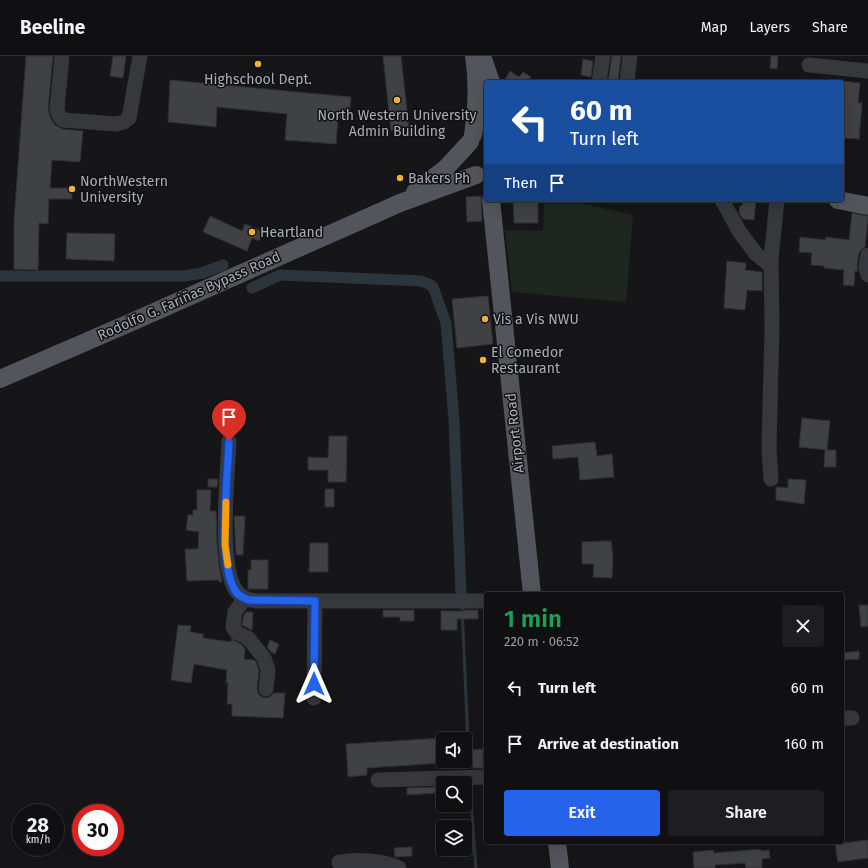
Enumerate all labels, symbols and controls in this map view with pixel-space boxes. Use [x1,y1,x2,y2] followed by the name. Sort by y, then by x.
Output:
[20,16,85,39] text: Beeline
[701,19,727,36] text: Map
[749,19,790,36] text: Layers
[812,19,848,36] text: Share
[253,59,263,69] marker: Highschool Dept.
[204,71,312,88] place label: Highschool Dept.
[570,94,632,127] text: 60 m
[392,95,402,105] marker: North Western University Admin Building
[504,96,556,148] icon: left
[318,107,477,140] place label: North Western University Admin Building
[570,128,639,150] text: Turn left
[408,170,470,187] place label: Bakers Ph
[546,172,568,194] icon: arrive
[80,173,168,206] place label: NorthWestern University
[395,173,405,183] marker: Bakers Ph
[504,174,538,192] text: Then
[67,184,77,194] marker: NorthWestern University
[260,224,323,241] place label: Heartland
[247,227,257,237] marker: Heartland
[95,248,283,344] street label: Rodolfo G. Fariñas Bypass Road
[493,311,579,328] place label: Vis a Vis NWU
[480,314,490,324] marker: Vis a Vis NWU
[491,344,564,377] place label: El Comedor Restaurant
[478,355,488,365] marker: El Comedor Restaurant
[502,392,528,474] street label: Airport Road
[212,400,246,441] pin
[218,406,240,428] icon: arrive
[504,605,562,633] text: 1 min
[782,605,824,647] button: close
[504,634,579,649] text: 220 m · 06:52
[293,663,335,705] position arrow
[504,677,526,699] icon: left
[538,679,596,697] text: Turn left
[791,679,824,697] text: 60 m
[436,732,472,856] map controls
[436,732,472,768] button: sound
[504,733,526,755] icon: arrive
[538,735,679,753] text: Arrive at destination
[784,735,824,753] text: 160 m
[436,776,472,812] button: search
[504,790,660,836] button: Exit
[668,790,824,836] button: Share
[72,804,124,856] speed limit sign: 30
[27,813,49,837] text: 28
[436,820,472,856] button: layers
[26,834,50,846] text: km/h

